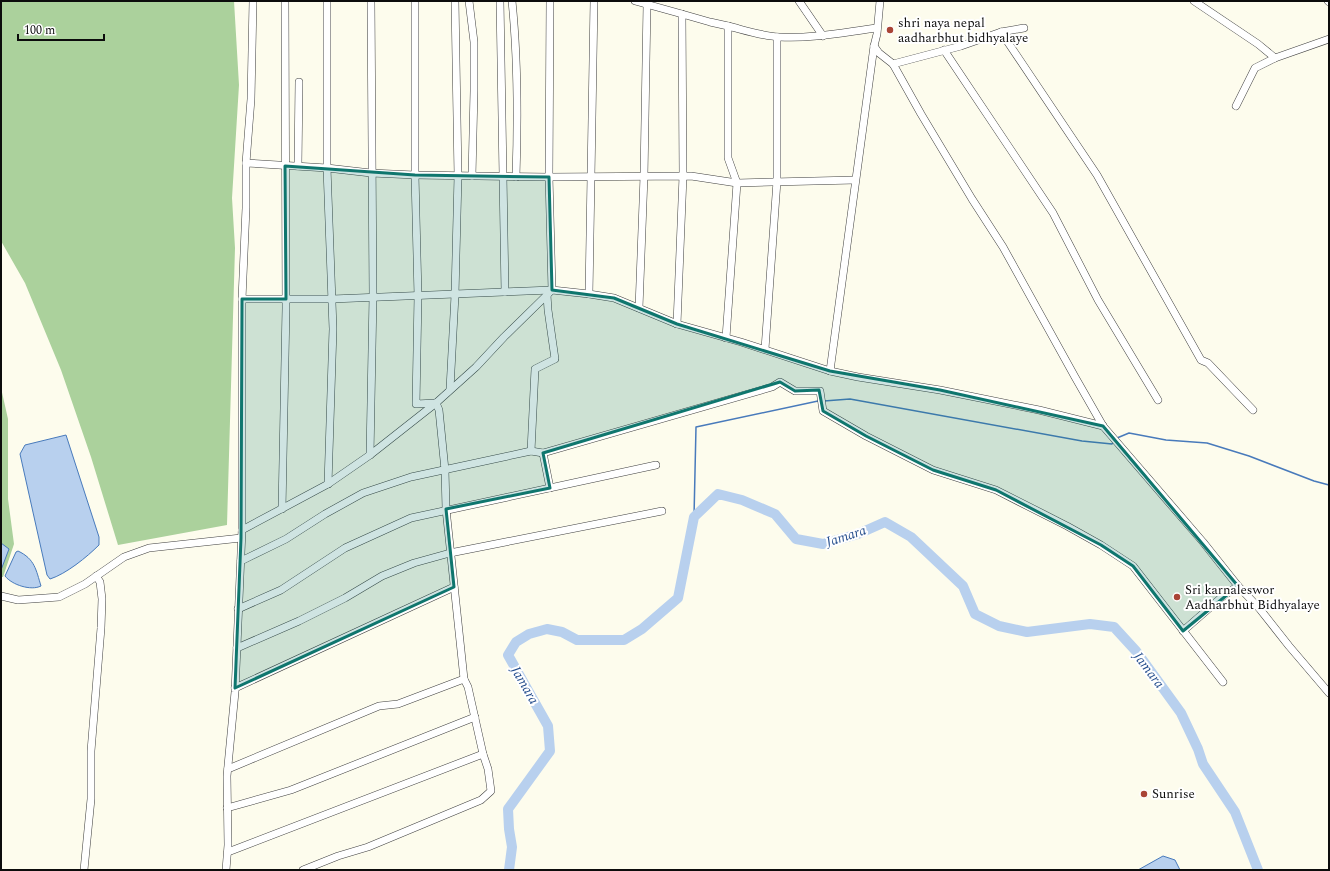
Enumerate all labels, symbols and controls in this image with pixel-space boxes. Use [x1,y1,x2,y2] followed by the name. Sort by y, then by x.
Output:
[898,13,1028,48] place label: shri naya nepal aadharbhut bidhyalaye
[18,16,104,42] scale bar
[24,21,55,40] text: 100 m
[885,25,895,35] marker: shri naya nepal aadharbhut bidhyalaye
[822,520,869,553] water label: Jamara
[1185,580,1320,615] place label: Sri karnaleswor Aadharbhut Bidhyalaye
[1172,592,1182,602] marker: Sri karnaleswor Aadharbhut Bidhyalaye
[1128,646,1170,693] water label: Jamara
[505,661,544,708] water label: Jamara
[1152,784,1195,804] place label: Sunrise
[1139,789,1149,799] marker: Sunrise

